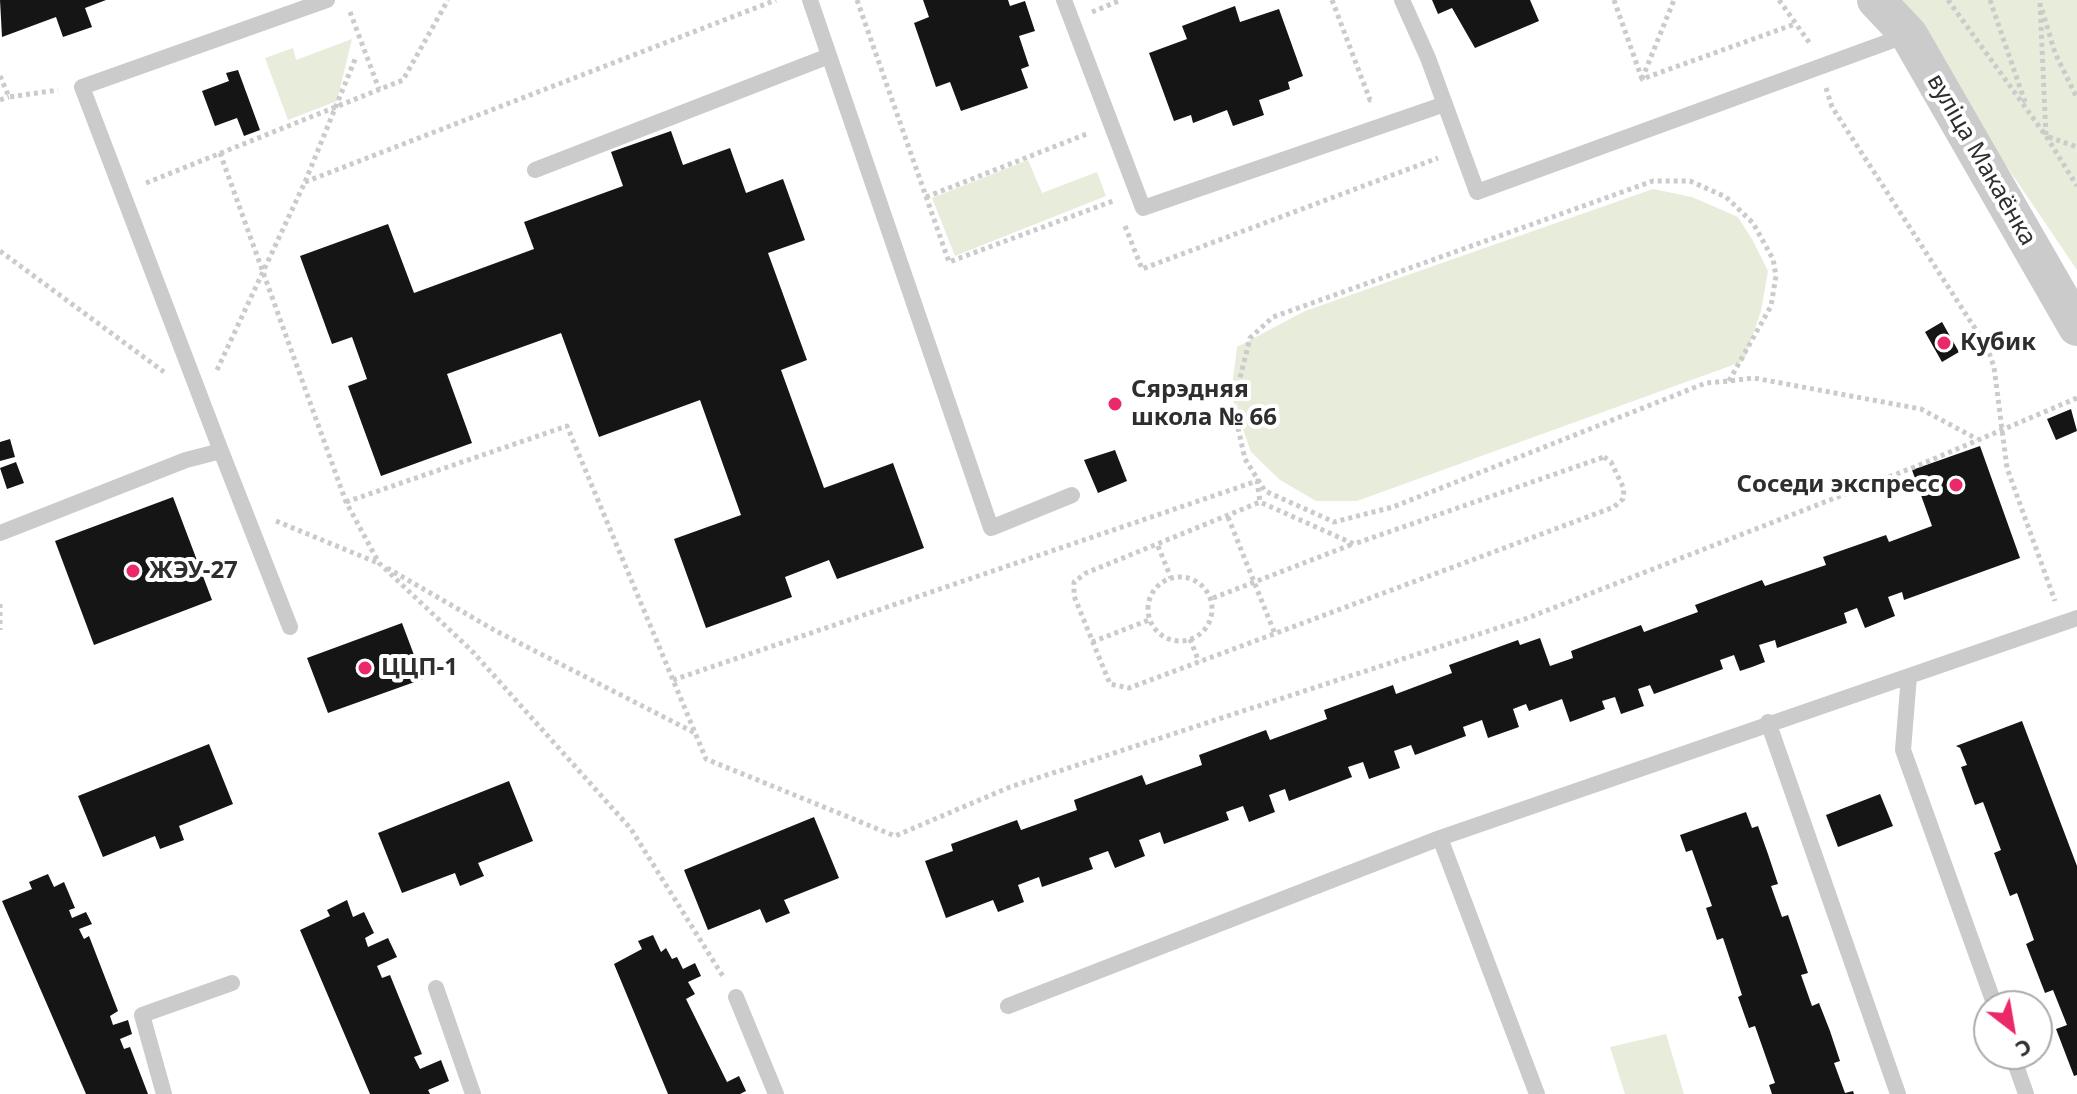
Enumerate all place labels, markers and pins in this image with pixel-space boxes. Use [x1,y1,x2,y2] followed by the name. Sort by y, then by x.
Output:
[1960,329,2036,357] place label: Кубик
[1935,334,1953,352] marker: Кубик
[1131,376,1277,432] place label: Сярэдняя школа № 66
[1106,395,1124,413] marker: Сярэдняя школа № 66
[1737,471,1940,499] place label: Соседи экспресс
[1947,476,1965,494] marker: Соседи экспресс
[149,557,238,585] place label: ЖЭУ-27
[124,562,142,580] marker: ЖЭУ-27
[381,654,458,682] place label: ЦЦП-1
[356,659,374,677] marker: ЦЦП-1

